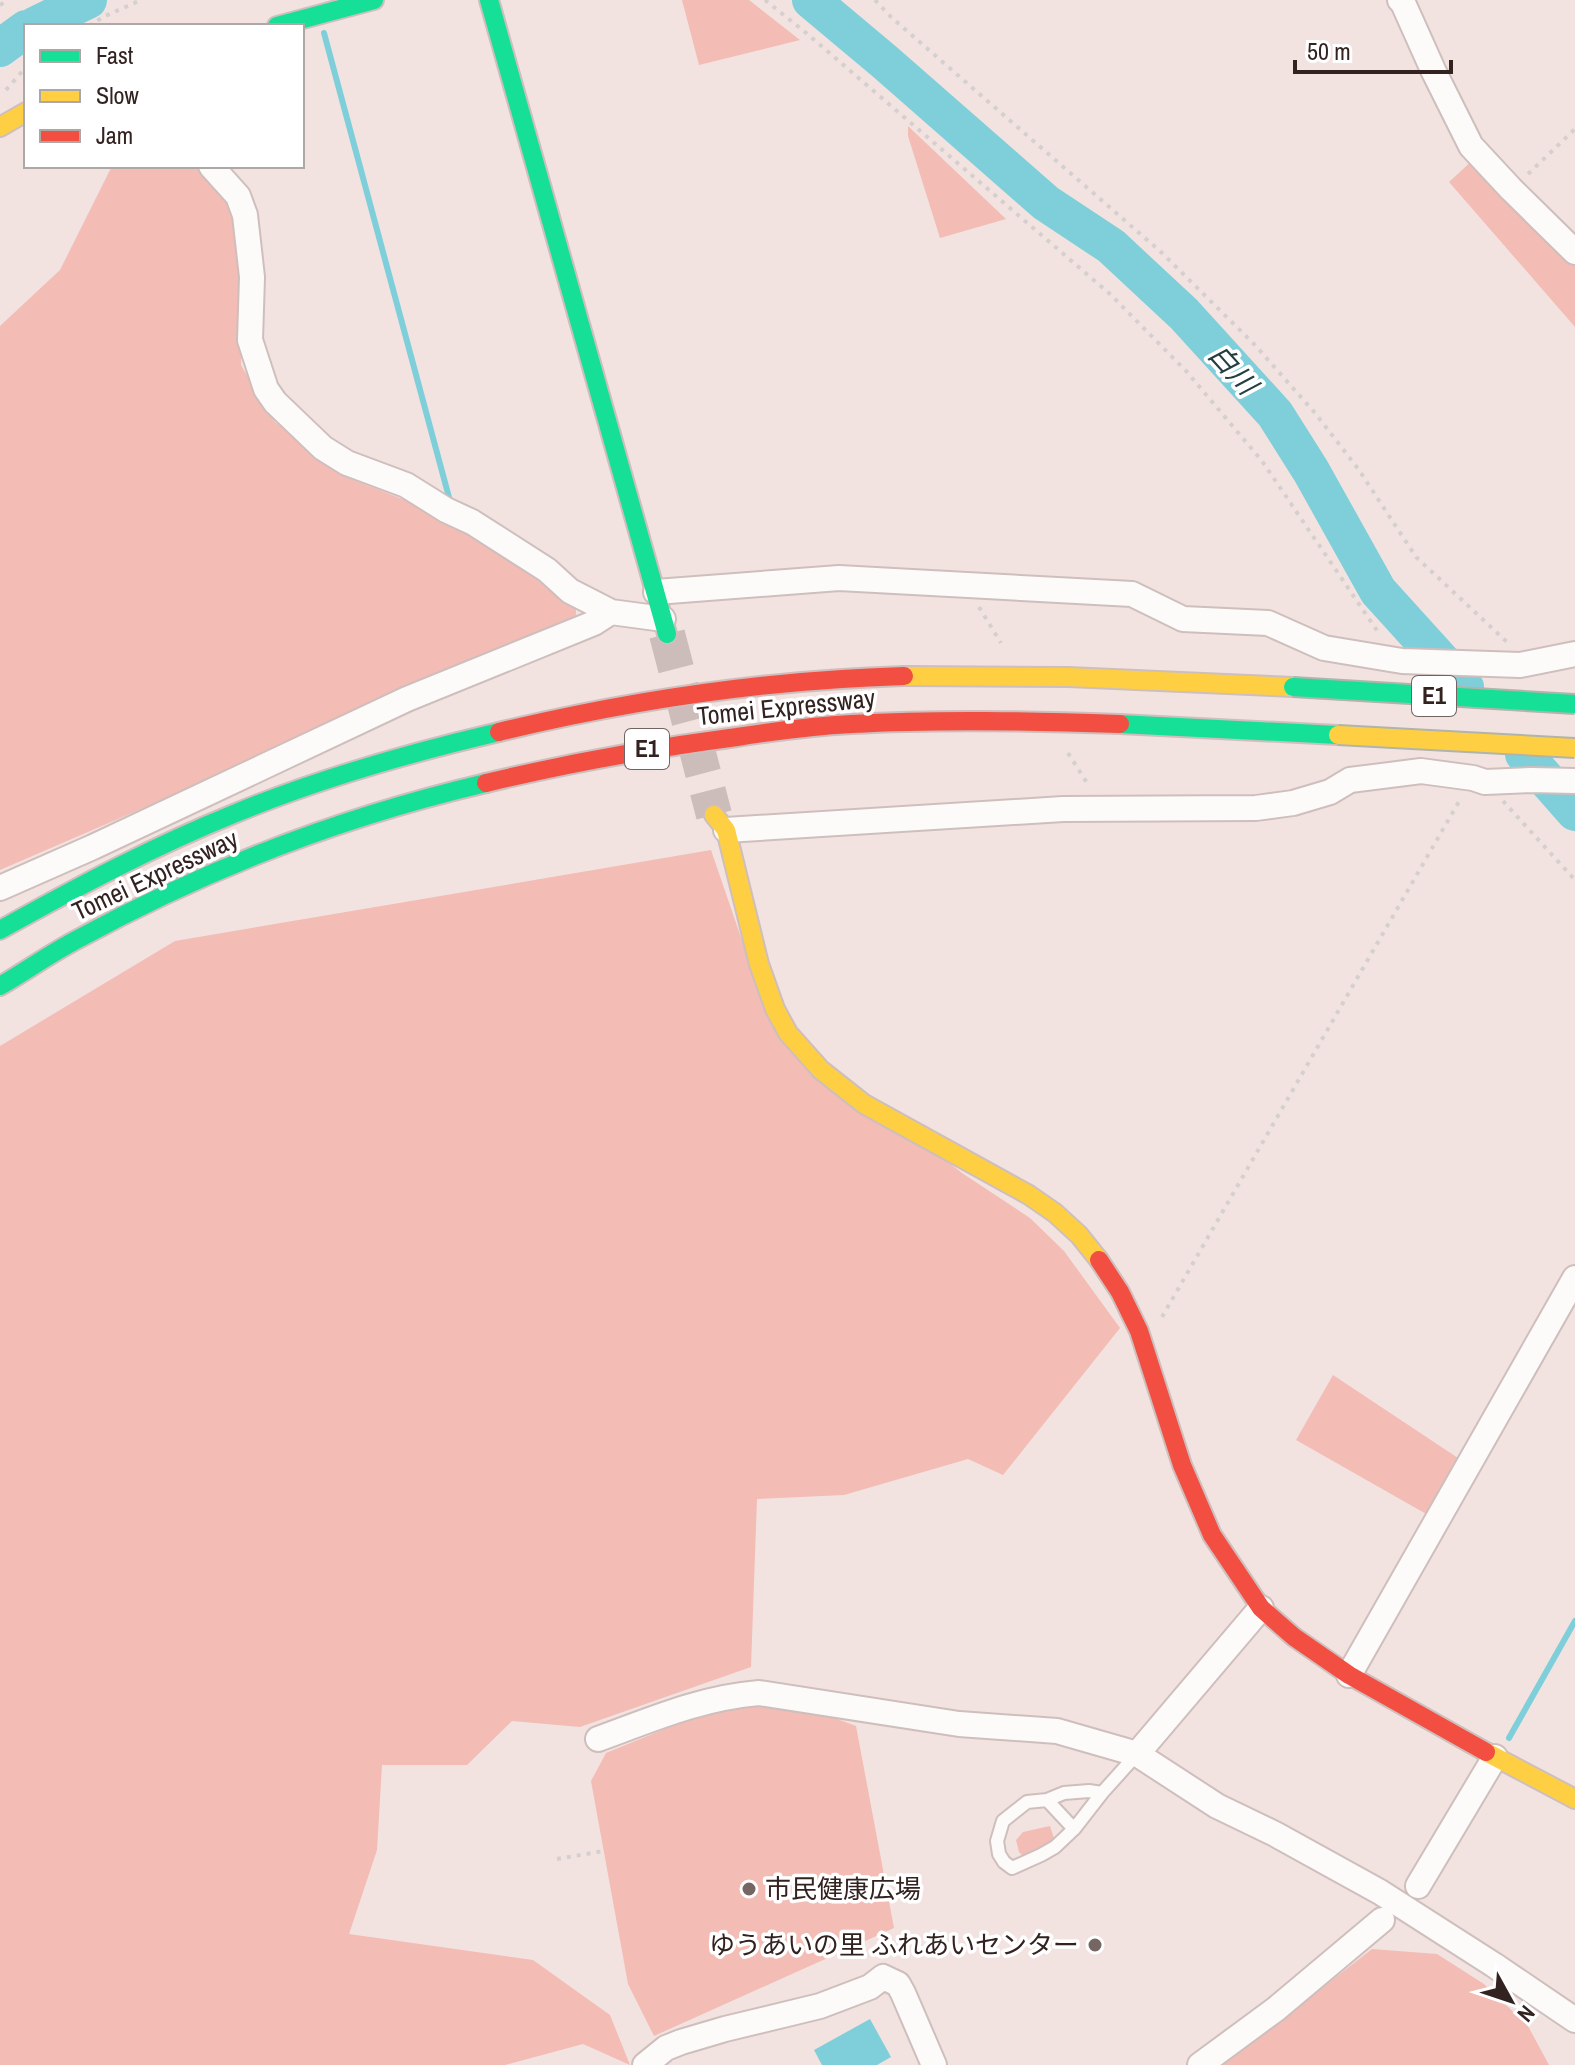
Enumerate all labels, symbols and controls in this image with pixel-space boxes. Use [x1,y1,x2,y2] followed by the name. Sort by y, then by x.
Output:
[24,24,304,168] legend
[1295,24,1451,74] scale bar
[1307,35,1351,67] text: 50 m
[96,39,134,71] text: Fast
[96,79,139,111] text: Slow
[96,119,133,151] text: Jam
[1200,335,1268,405] water label: 白川
[1412,676,1456,716] road number: E1
[695,680,877,733] street label: Tomei Expressway
[625,729,669,769] road number: E1
[66,821,244,928] street label: Tomei Expressway
[765,1871,921,1906] place label: 市民健康広場
[740,1880,758,1898] marker: 市民健康広場
[709,1927,1079,1962] place label: ゆうあいの里 ふれあいセンター
[1086,1936,1104,1954] marker: ゆうあいの里 ふれあいセンター
[1471,1961,1551,2041] north arrow
[1511,1999,1542,2028] text: N

